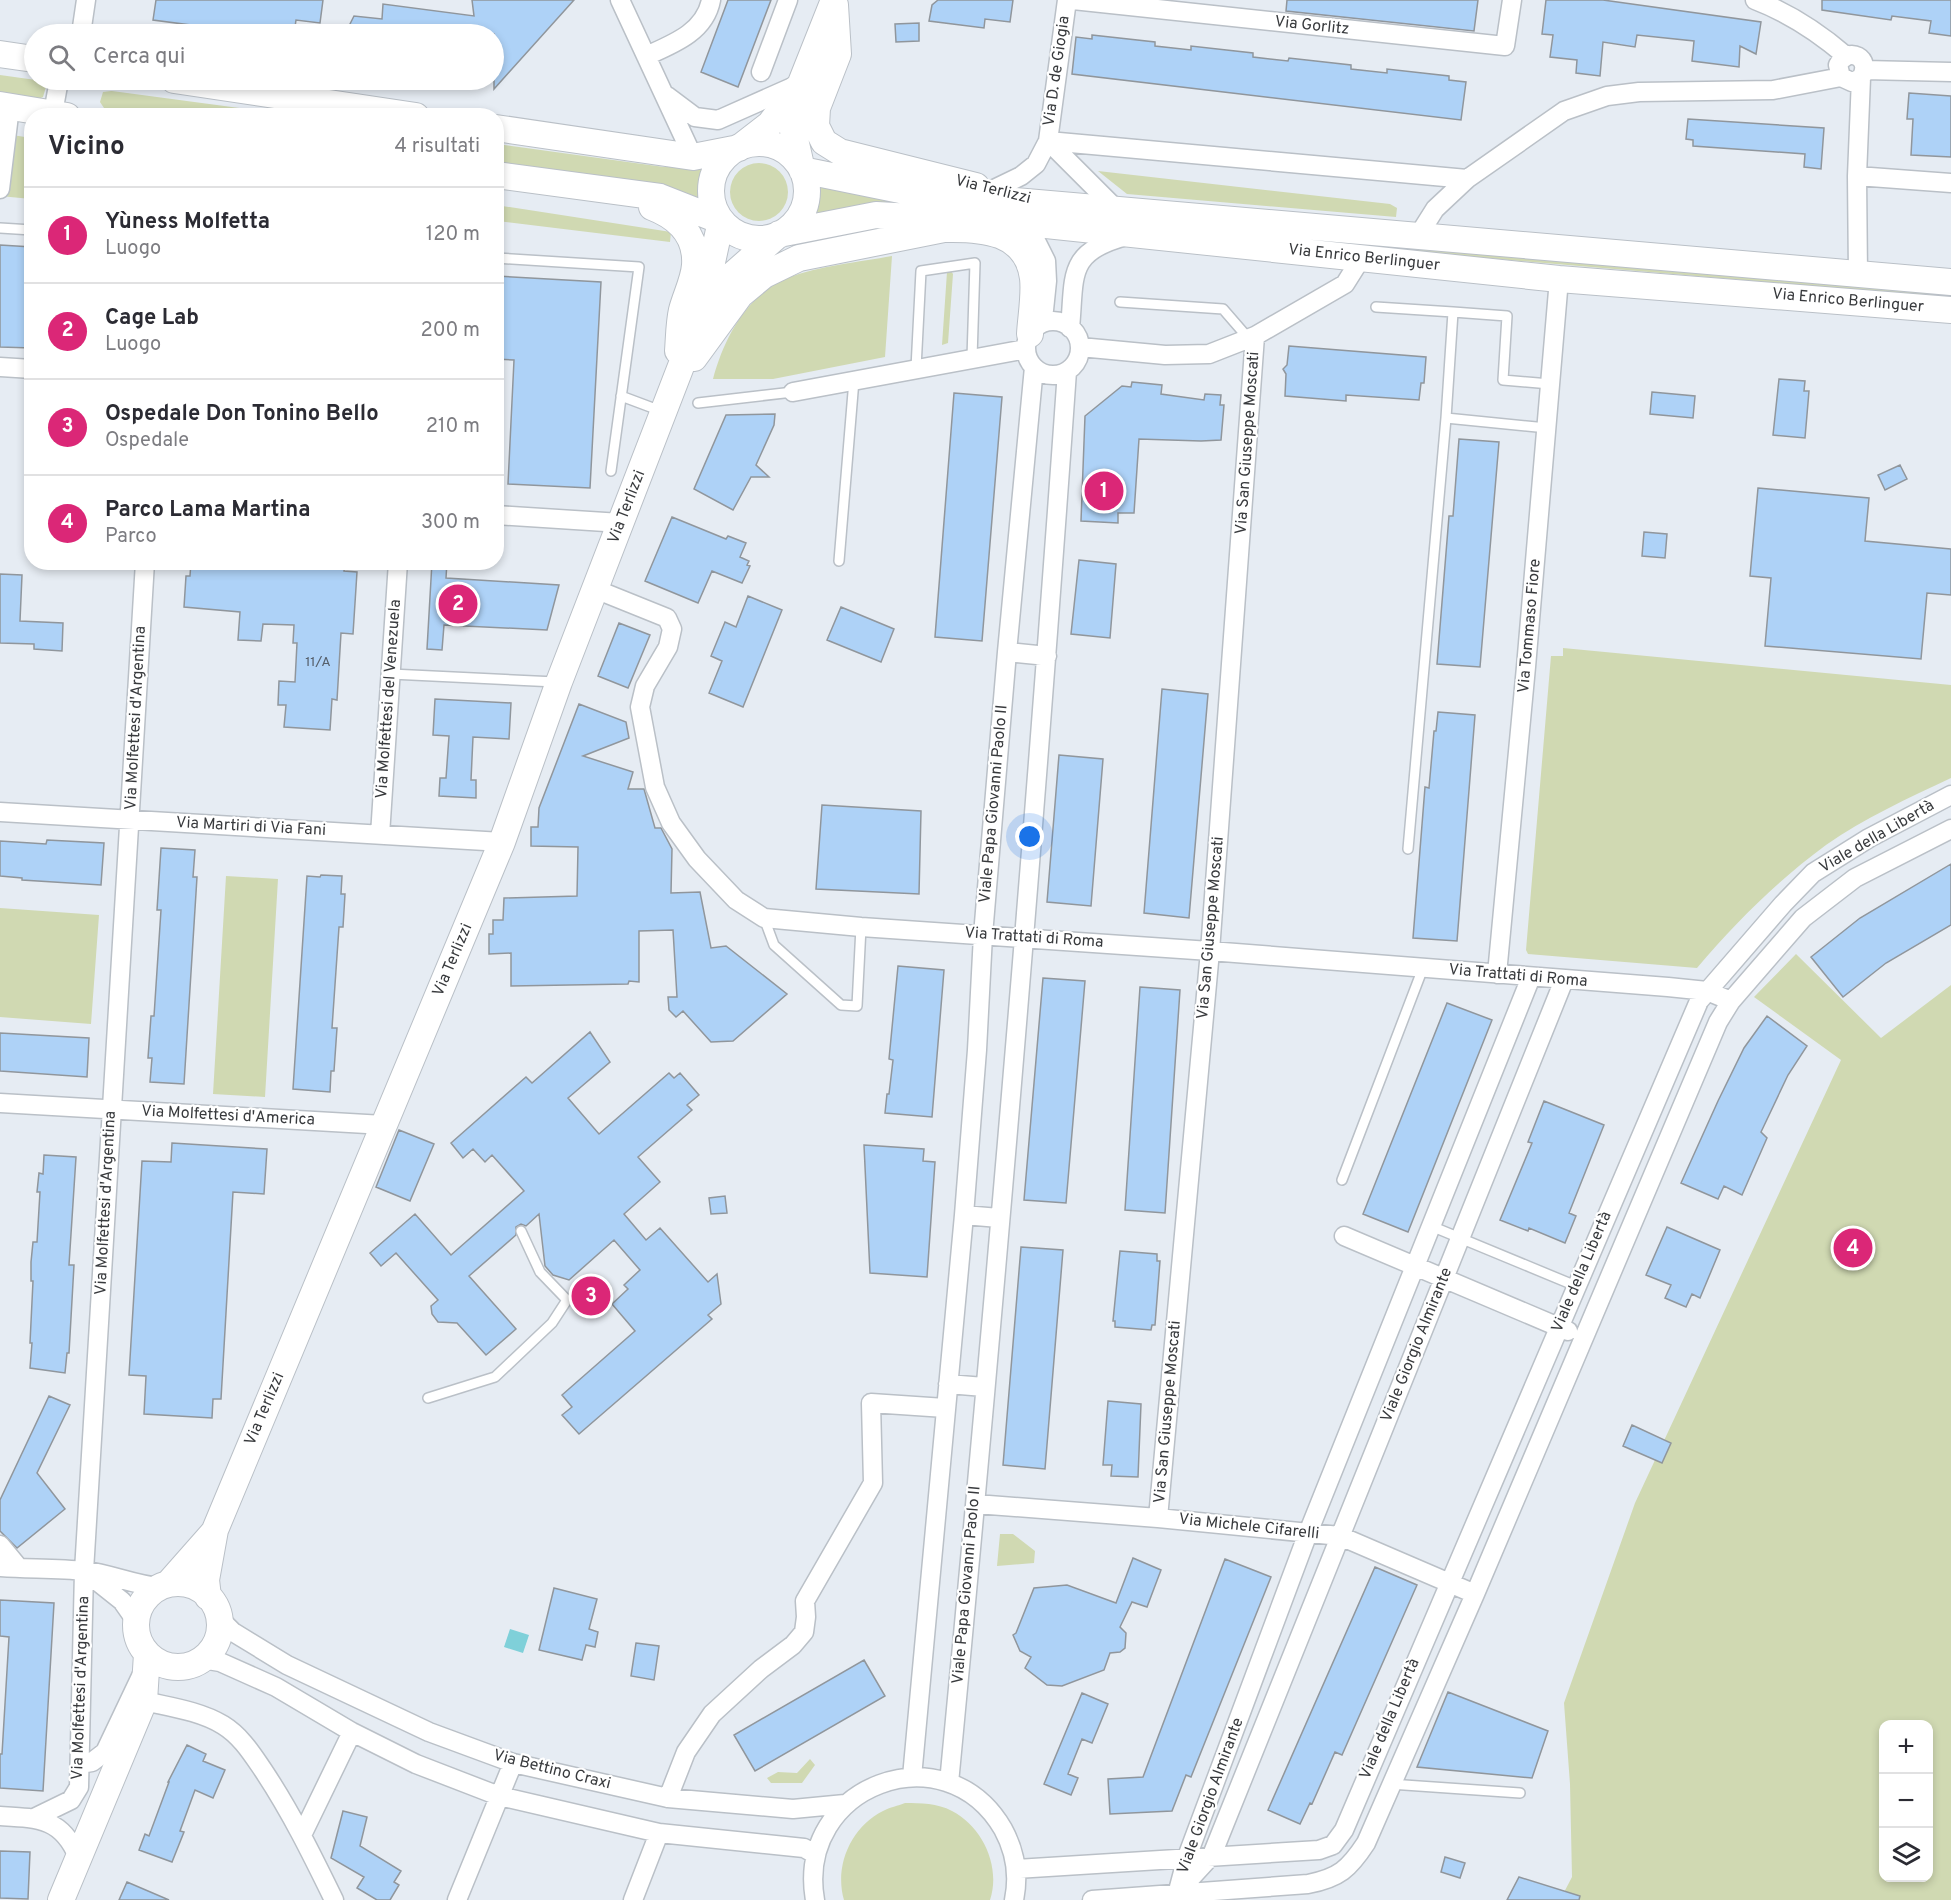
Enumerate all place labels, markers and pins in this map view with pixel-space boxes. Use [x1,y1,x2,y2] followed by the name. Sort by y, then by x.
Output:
[1084,468,1124,514] pin: 1
[438,582,478,626] pin: 2
[1834,1226,1872,1270] pin: 4
[572,1274,610,1318] pin: 3

